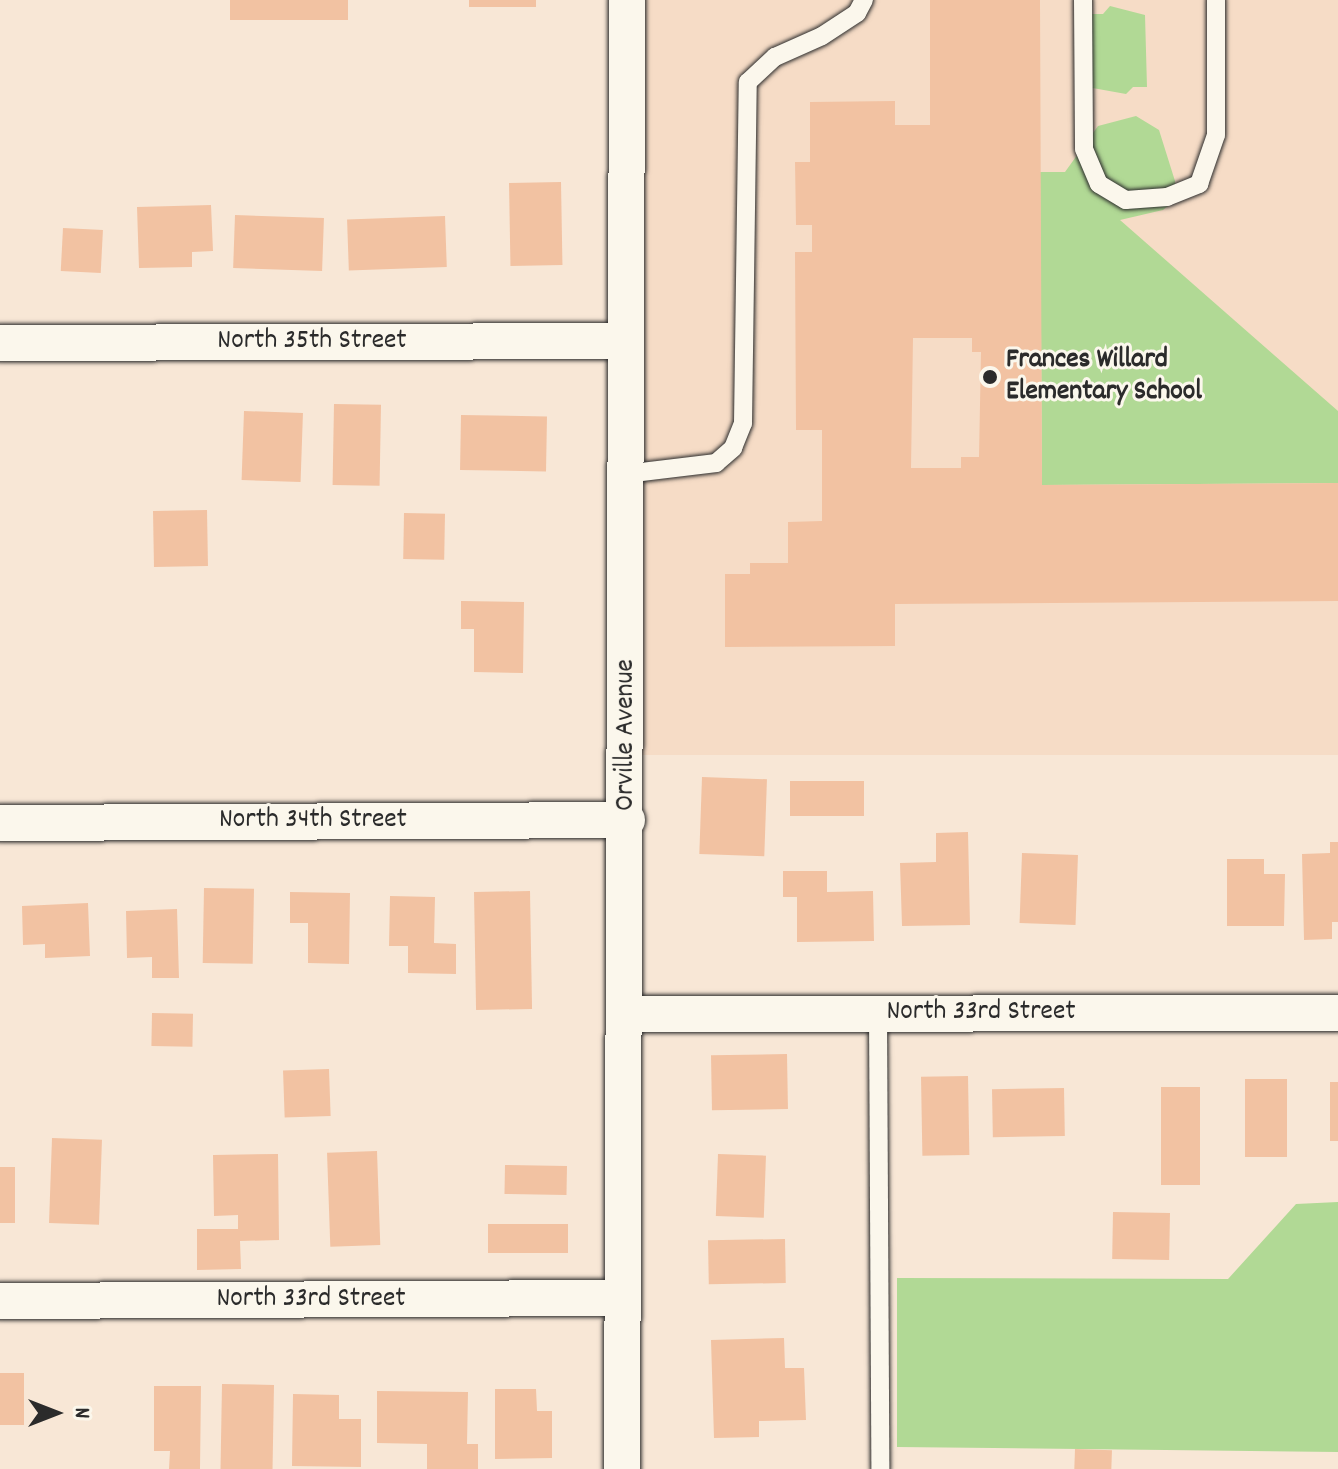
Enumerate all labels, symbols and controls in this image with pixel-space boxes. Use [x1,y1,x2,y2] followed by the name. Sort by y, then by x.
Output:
[217,325,407,359] street label: North 35th Street
[1006,344,1202,410] place label: Frances Willard Elementary School
[981,368,999,386] marker: Frances Willard Elementary School
[610,659,644,811] street label: Orville Avenue
[219,804,407,838] street label: North 34th Street
[886,996,1076,1030] street label: North 33rd Street
[216,1283,406,1317] street label: North 33rd Street
[16,1373,96,1453] north arrow
[65,1408,96,1418] text: N

